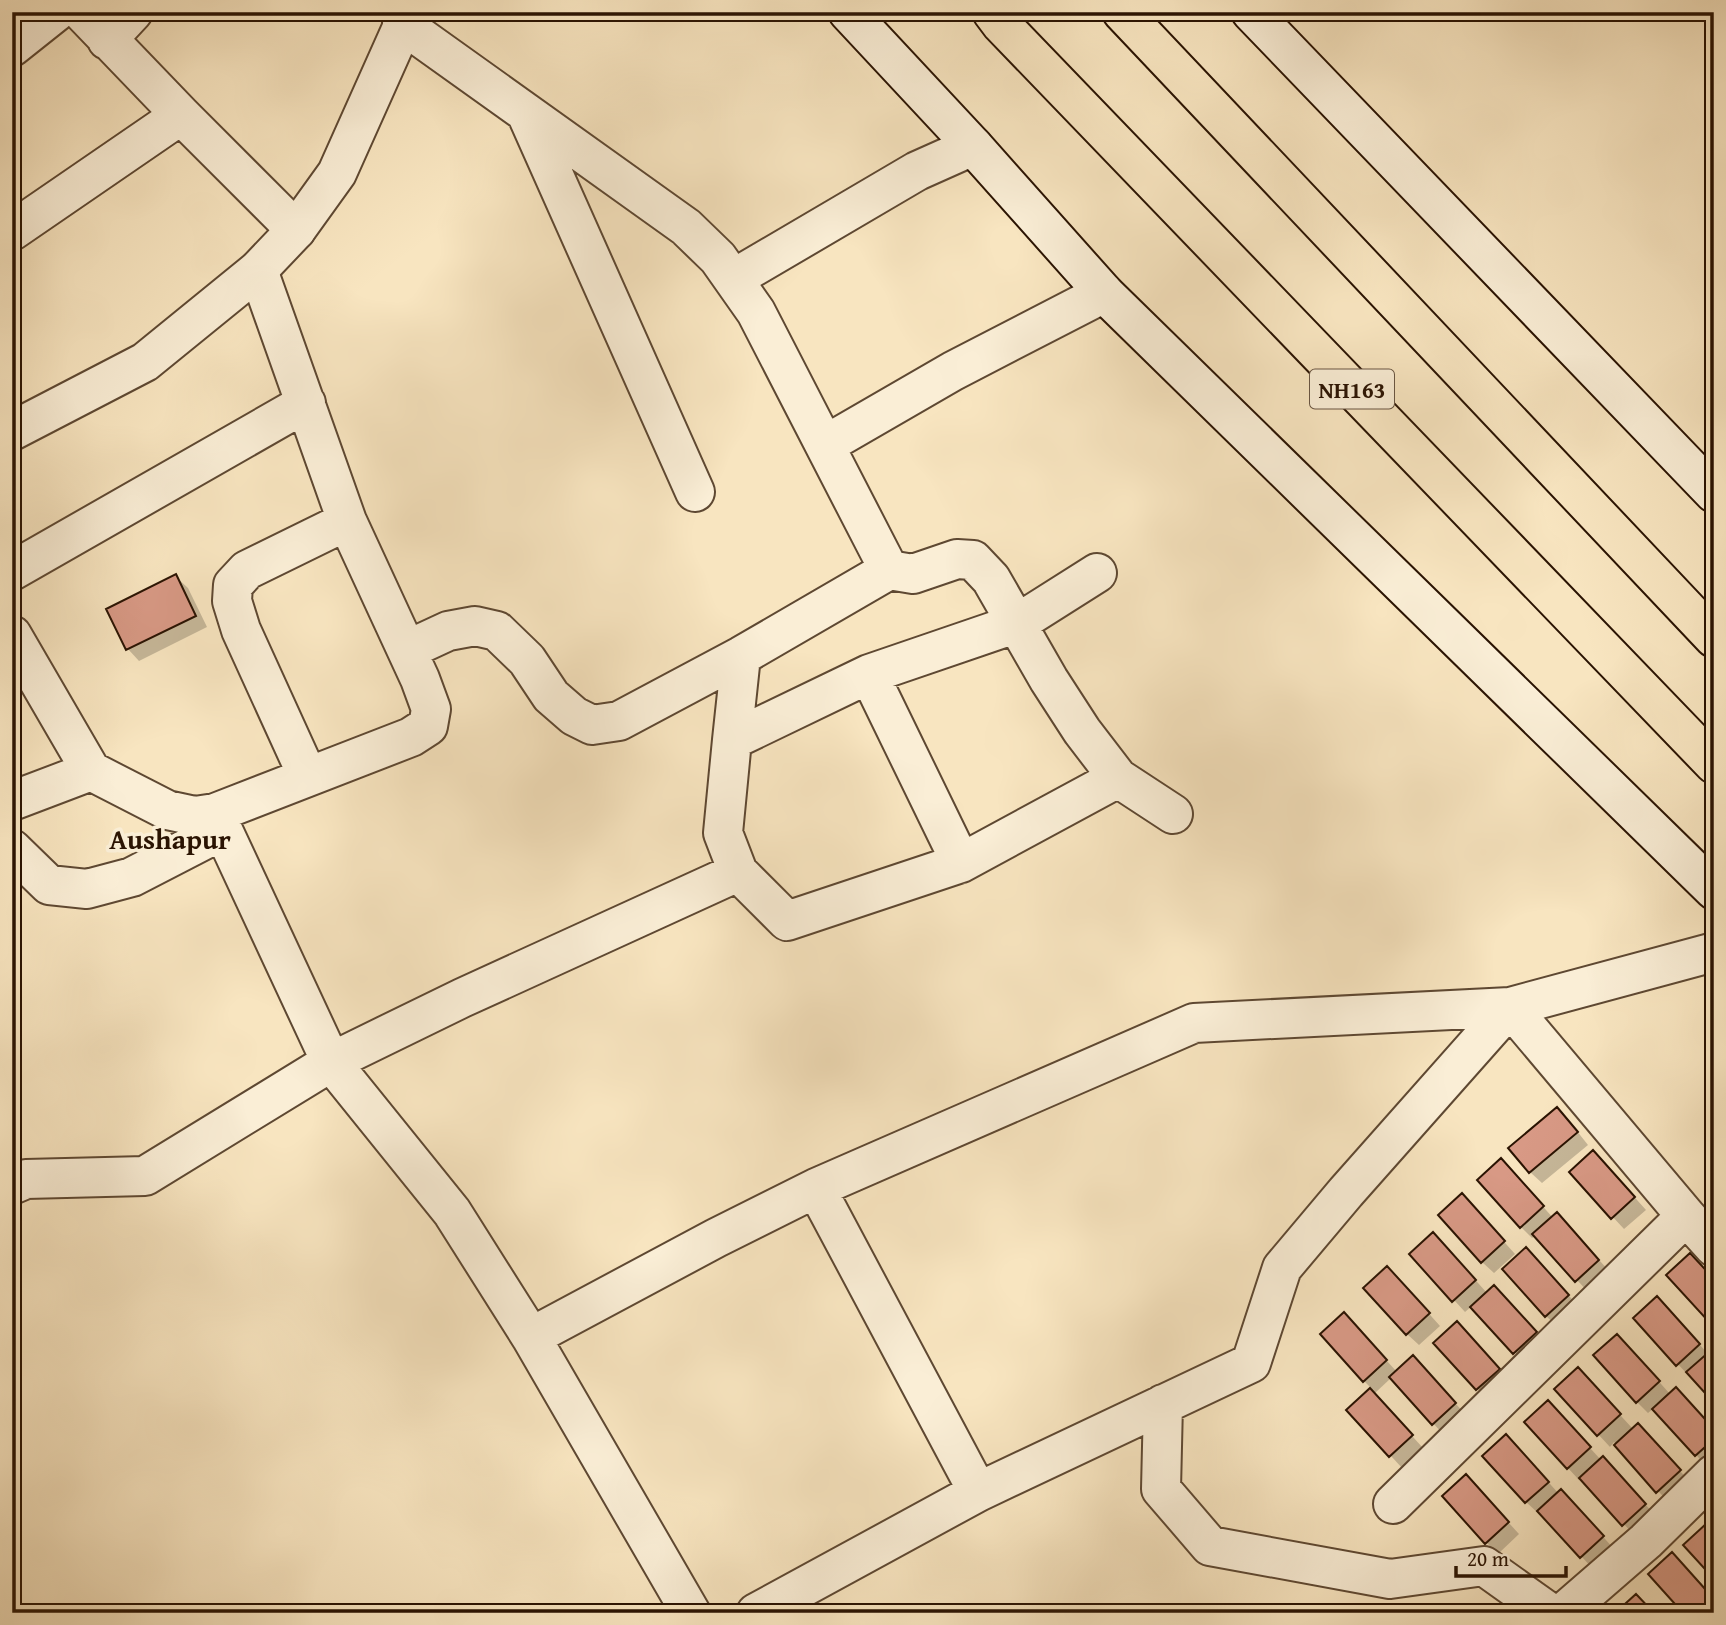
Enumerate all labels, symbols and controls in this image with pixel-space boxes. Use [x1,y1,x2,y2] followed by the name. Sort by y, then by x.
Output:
[1310,370,1394,408] road number: NH163
[109,818,231,859] district label: Aushapur
[1456,1534,1567,1578] scale bar
[1467,1543,1509,1574] text: 20 m

